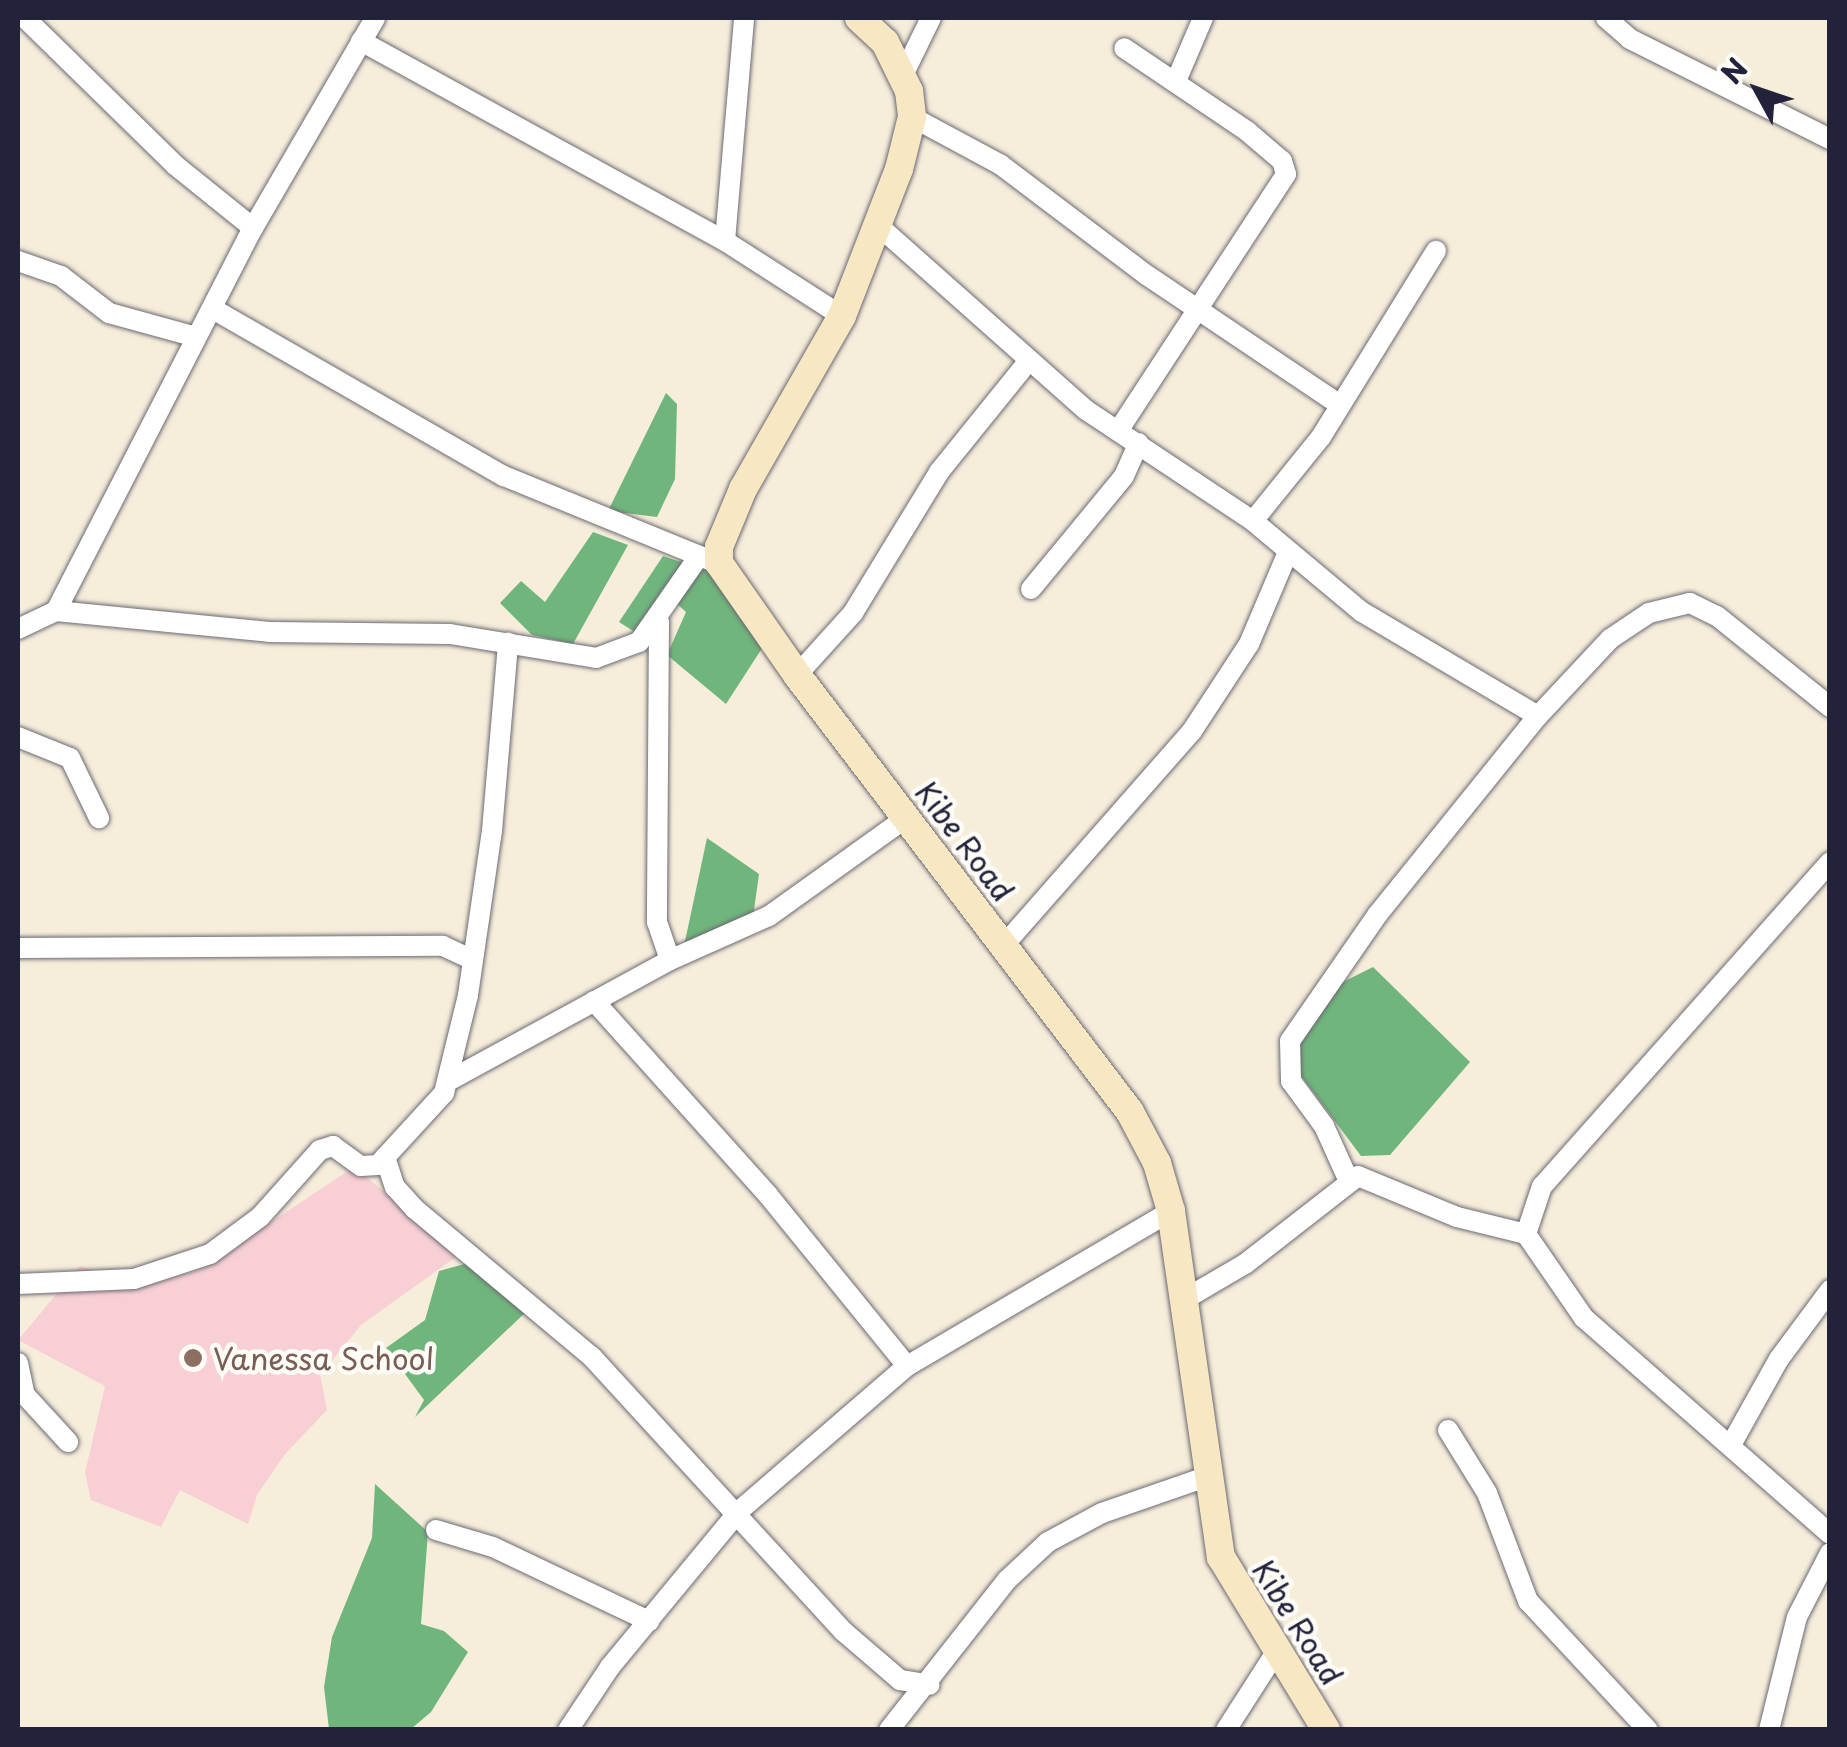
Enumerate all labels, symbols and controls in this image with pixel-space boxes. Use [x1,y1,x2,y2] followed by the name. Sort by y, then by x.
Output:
[1707,40,1807,140] north arrow
[1710,48,1757,93] text: N
[907,773,1023,909] street label: Kibe Road
[213,1340,435,1376] place label: Vanessa School
[182,1347,204,1369] marker: Vanessa School
[1245,1551,1351,1693] street label: Kibe Road

